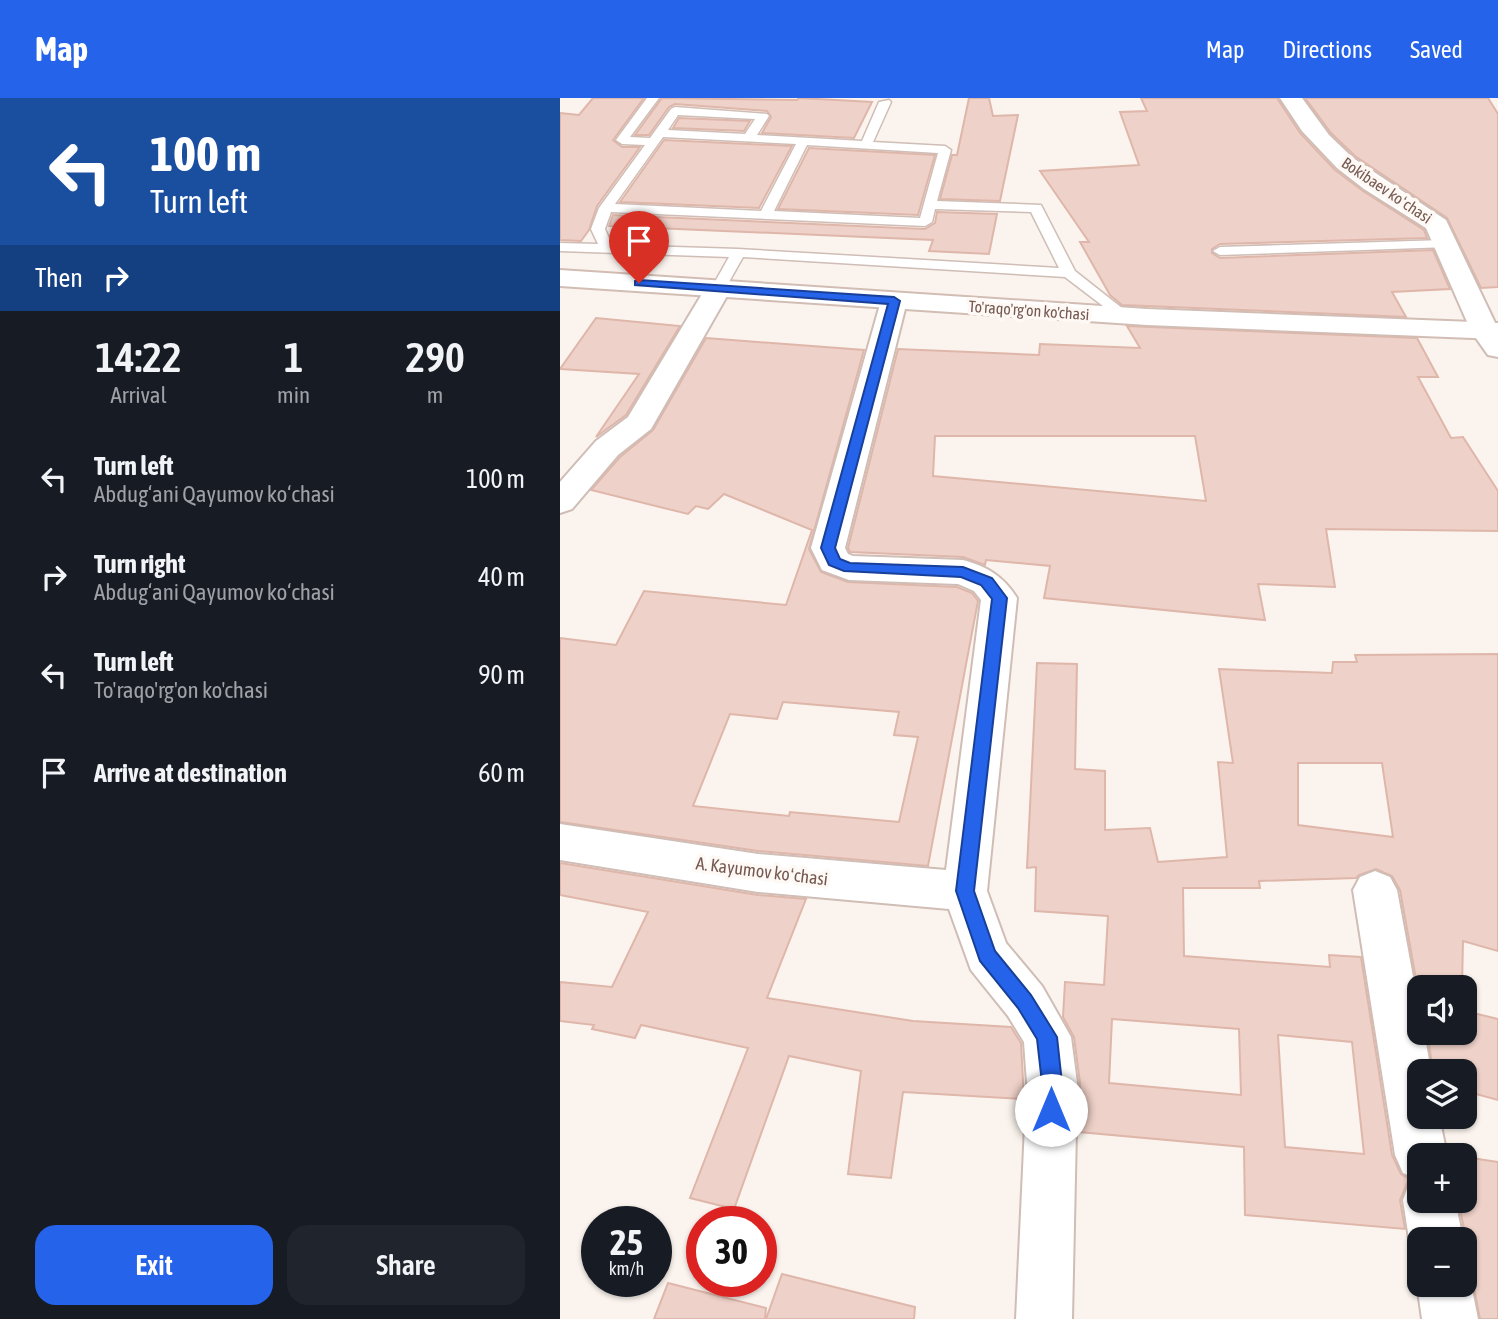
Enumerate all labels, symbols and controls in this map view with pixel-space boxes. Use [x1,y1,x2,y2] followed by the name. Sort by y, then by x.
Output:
[35,30,88,68] text: Map
[1206,36,1244,63] text: Map
[1282,36,1372,63] text: Directions
[1410,36,1463,63] text: Saved
[150,125,261,181] text: 100 m
[35,126,126,217] icon: left
[1339,153,1435,227] street label: Bokibaev koʻchasi
[150,183,248,220] text: Turn left
[609,211,669,283] pin
[620,222,658,260] icon: arrive
[97,259,135,297] icon: right
[35,263,83,293] text: Then
[968,297,1090,324] street label: To'raqo'rg'on ko'chasi
[95,333,182,381] text: 14:22
[284,333,303,381] text: 1
[405,333,465,381] text: 290
[110,382,167,408] text: Arrival
[277,382,310,408] text: min
[427,382,443,408] text: m
[94,451,174,481] text: Turn left
[35,460,73,498] icon: left
[466,464,525,494] text: 100 m
[94,481,335,507] text: Abdug‘ani Qayumov ko‘chasi
[94,549,185,579] text: Turn right
[35,558,73,596] icon: right
[478,562,525,592] text: 40 m
[94,579,335,605] text: Abdug‘ani Qayumov ko‘chasi
[94,647,174,677] text: Turn left
[35,656,73,694] icon: left
[478,660,525,690] text: 90 m
[94,677,268,703] text: To'raqo'rg'on ko'chasi
[35,754,73,792] icon: arrive
[94,758,287,788] text: Arrive at destination
[478,758,525,788] text: 60 m
[695,852,829,890] street label: A. Kayumov koʻchasi
[1407,975,1477,1297] map controls
[1407,975,1477,1045] button: sound
[1407,1059,1477,1129] button: layers
[1014,1073,1088,1147] position arrow
[1407,1143,1477,1213] button: +
[686,1206,777,1297] speed limit sign: 30
[610,1222,643,1262] text: 25
[35,1225,273,1305] button: Exit
[287,1225,525,1305] button: Share
[1407,1227,1477,1297] button: −
[609,1258,644,1279] text: km/h

